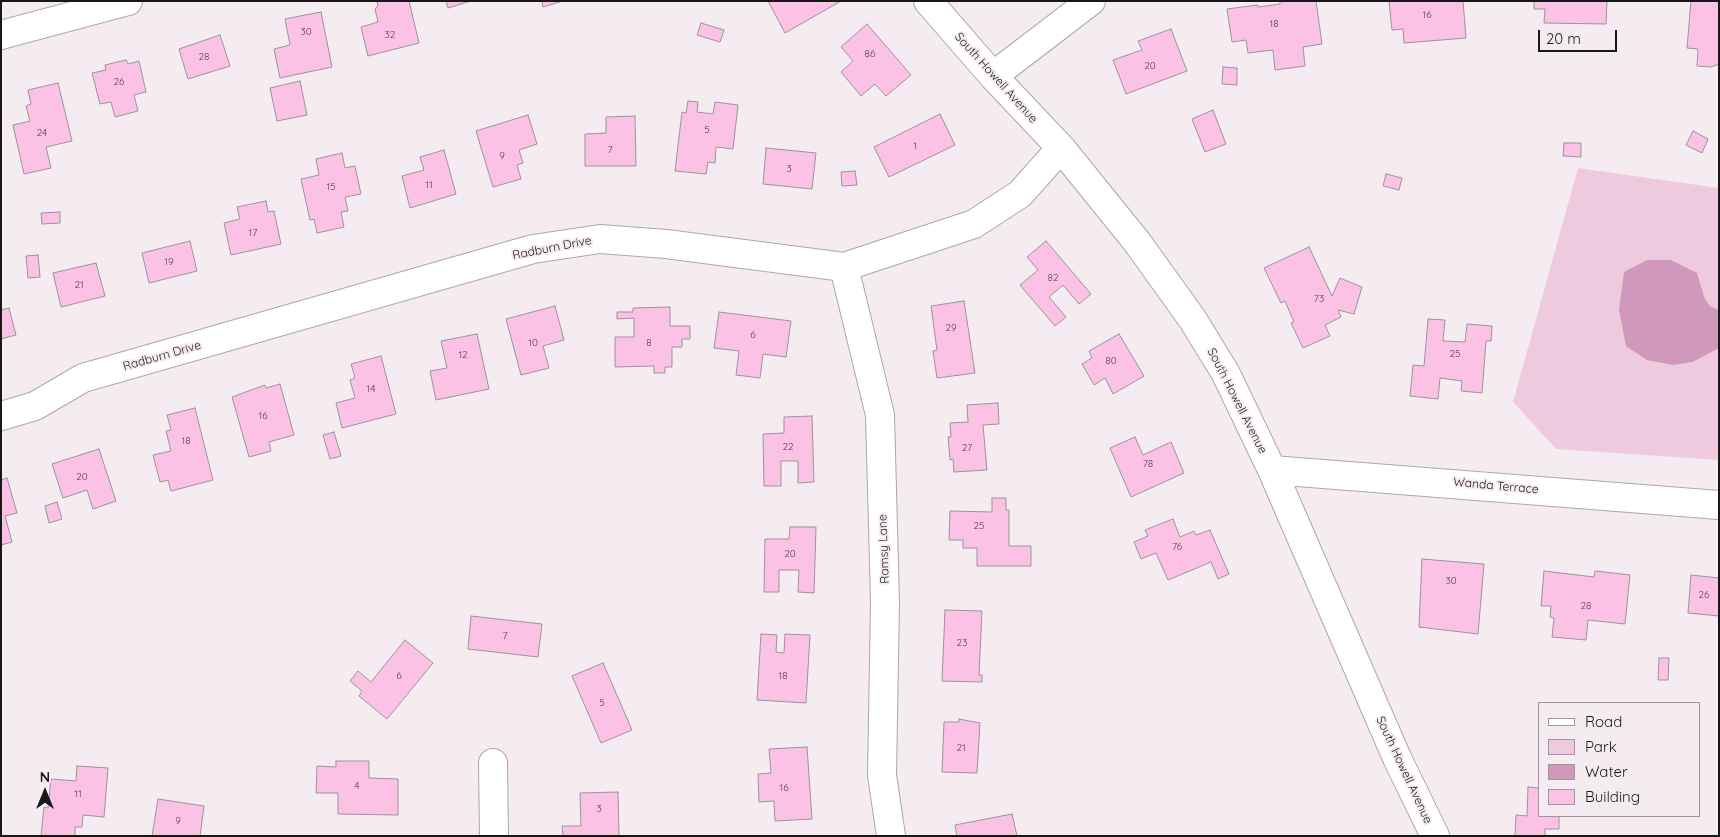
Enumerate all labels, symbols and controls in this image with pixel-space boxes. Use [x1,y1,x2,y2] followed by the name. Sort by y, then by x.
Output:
[1422,9,1432,21] house number: 16
[1269,18,1279,30] house number: 18
[1540,20,1619,52] scale bar
[300,26,312,38] house number: 30
[385,29,395,41] house number: 32
[1546,29,1581,48] text: 20 m
[952,30,1040,126] street label: South Howell Avenue
[865,48,875,60] house number: 86
[199,51,209,63] house number: 28
[1144,60,1156,72] house number: 20
[114,76,124,88] house number: 26
[704,124,710,136] house number: 5
[37,127,47,139] house number: 24
[913,140,917,152] house number: 1
[607,144,613,156] house number: 7
[499,150,505,162] house number: 9
[786,163,792,175] house number: 3
[425,179,433,191] house number: 11
[326,181,336,193] house number: 15
[249,227,257,239] house number: 17
[511,233,593,263] street label: Radburn Drive
[164,256,174,268] house number: 19
[1048,272,1058,284] house number: 82
[74,279,84,291] house number: 21
[1314,293,1324,305] house number: 73
[945,322,957,334] house number: 29
[750,329,756,341] house number: 6
[528,337,538,349] house number: 10
[646,337,652,349] house number: 8
[121,338,203,374] street label: Radburn Drive
[1204,346,1270,456] street label: South Howell Avenue
[1450,348,1460,360] house number: 25
[458,349,468,361] house number: 12
[1105,355,1117,367] house number: 80
[367,383,375,395] house number: 14
[258,410,268,422] house number: 16
[181,435,191,447] house number: 18
[782,441,794,453] house number: 22
[962,442,972,454] house number: 27
[1143,458,1153,470] house number: 78
[76,471,88,483] house number: 20
[1453,475,1539,497] street label: Wanda Terrace
[876,514,892,584] street label: Ramsy Lane
[974,520,984,532] house number: 25
[1172,541,1182,553] house number: 76
[784,548,796,560] house number: 20
[1445,575,1457,587] house number: 30
[1699,589,1709,601] house number: 26
[1581,600,1591,612] house number: 28
[502,630,508,642] house number: 7
[957,637,967,649] house number: 23
[396,670,402,682] house number: 6
[778,670,788,682] house number: 18
[599,697,605,709] house number: 5
[1538,702,1700,817] legend
[1585,712,1622,731] text: Road
[1373,714,1435,826] street label: South Howell Avenue
[1585,737,1617,756] text: Park
[956,742,966,754] house number: 21
[1585,762,1628,781] text: Water
[20,767,70,817] north arrow
[40,768,50,786] text: N
[354,780,360,792] house number: 4
[779,782,789,794] house number: 16
[1585,787,1640,806] text: Building
[74,788,82,800] house number: 11
[596,803,602,815] house number: 3
[175,815,181,827] house number: 9

